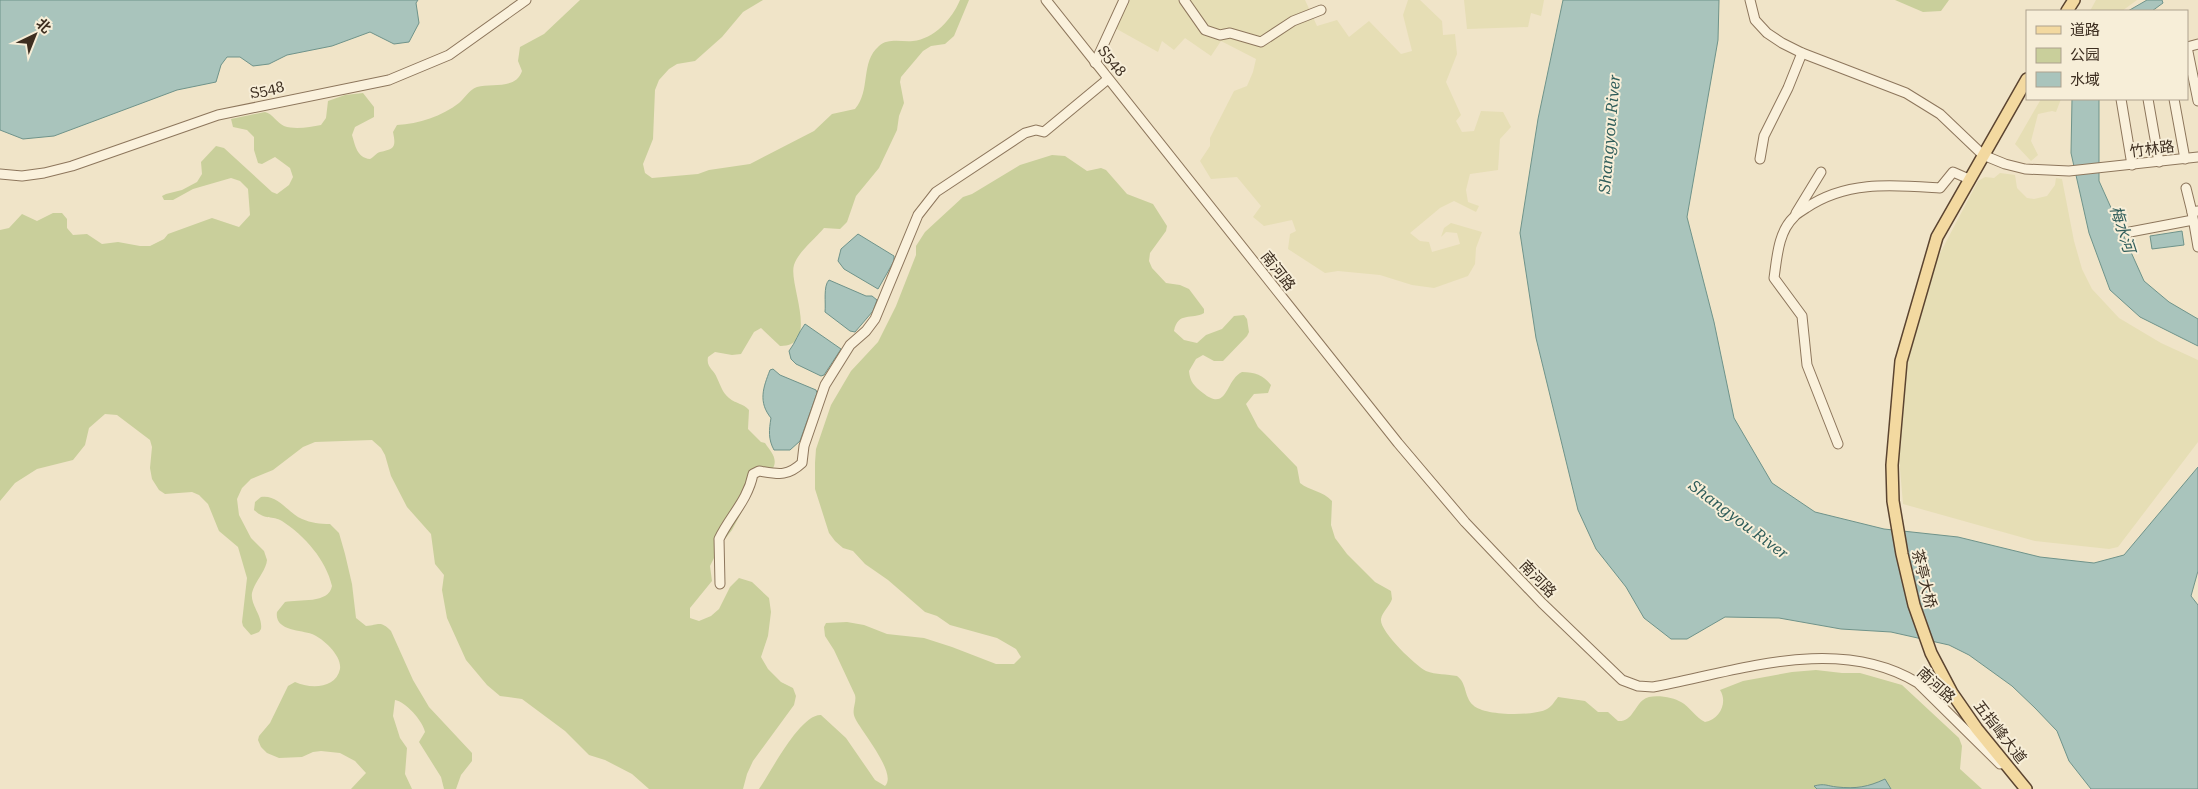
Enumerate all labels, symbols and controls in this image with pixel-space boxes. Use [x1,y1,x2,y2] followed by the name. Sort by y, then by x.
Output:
[10,10,60,60] north arrow
[2026,10,2188,100] legend
[33,15,54,36] text: 北
[2070,21,2100,39] text: 道路
[1094,42,1130,80] street label: S548
[2070,46,2100,64] text: 公园
[2070,71,2100,89] text: 水域
[1595,74,1624,195] water label: Shangyou River
[248,78,286,102] street label: S548
[2129,137,2175,161] street label: 竹林路
[2106,203,2140,258] water label: 梅水河
[1257,248,1299,294] street label: 南河路
[1685,475,1792,563] water label: Shangyou River
[1908,548,1940,610] street label: 茶亭大桥
[1516,557,1560,601] street label: 南河路
[1913,663,1959,707] street label: 南河路
[1970,697,2030,767] street label: 五指峰大道

